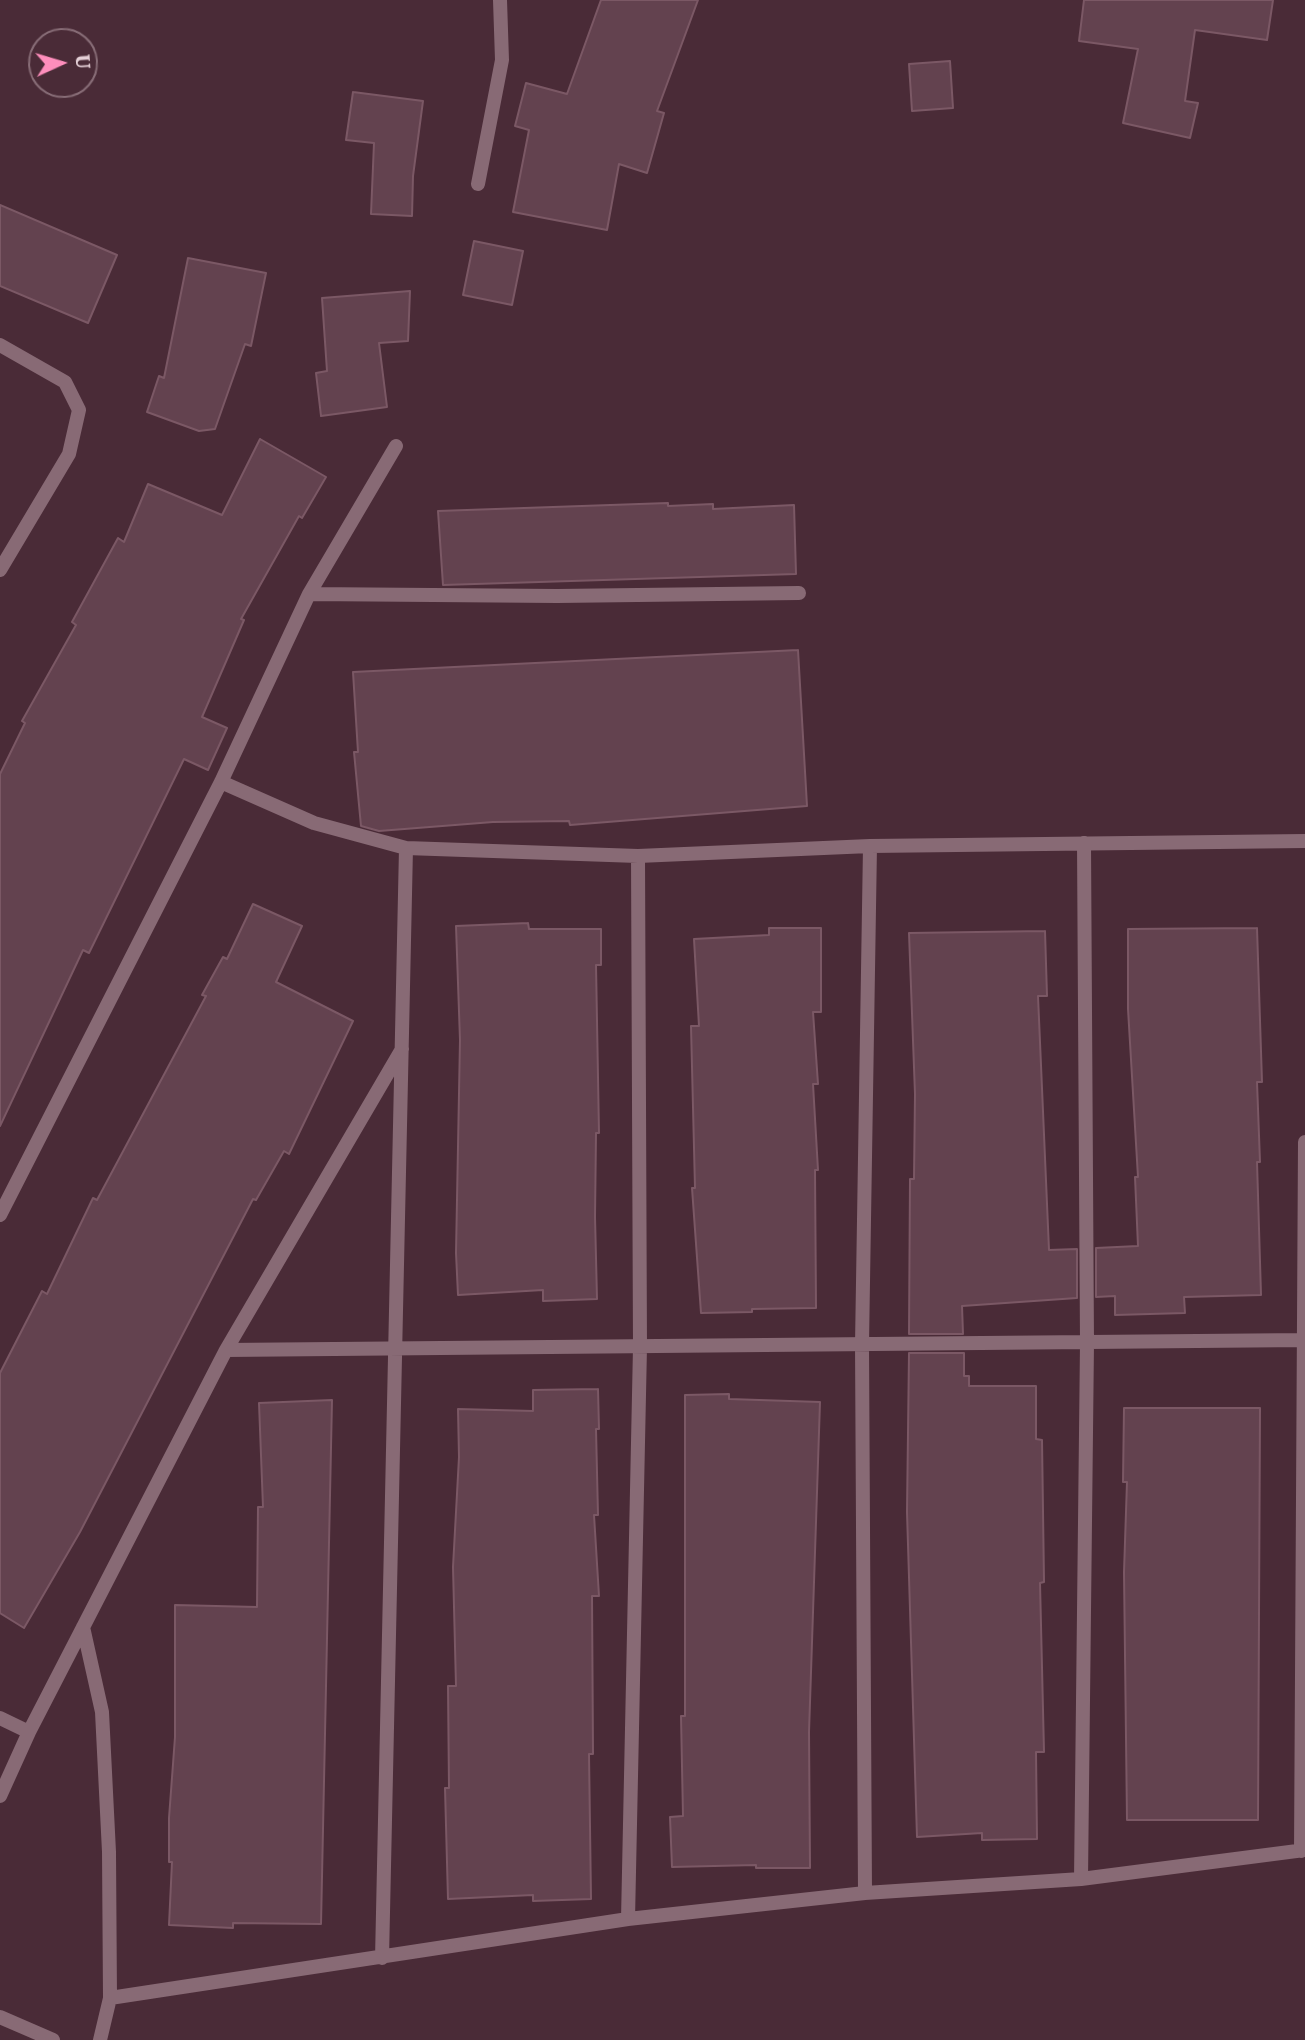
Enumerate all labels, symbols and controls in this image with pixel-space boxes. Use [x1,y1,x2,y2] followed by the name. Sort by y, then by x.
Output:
[28,28,98,98] north arrow
[70,54,94,70] text: U

